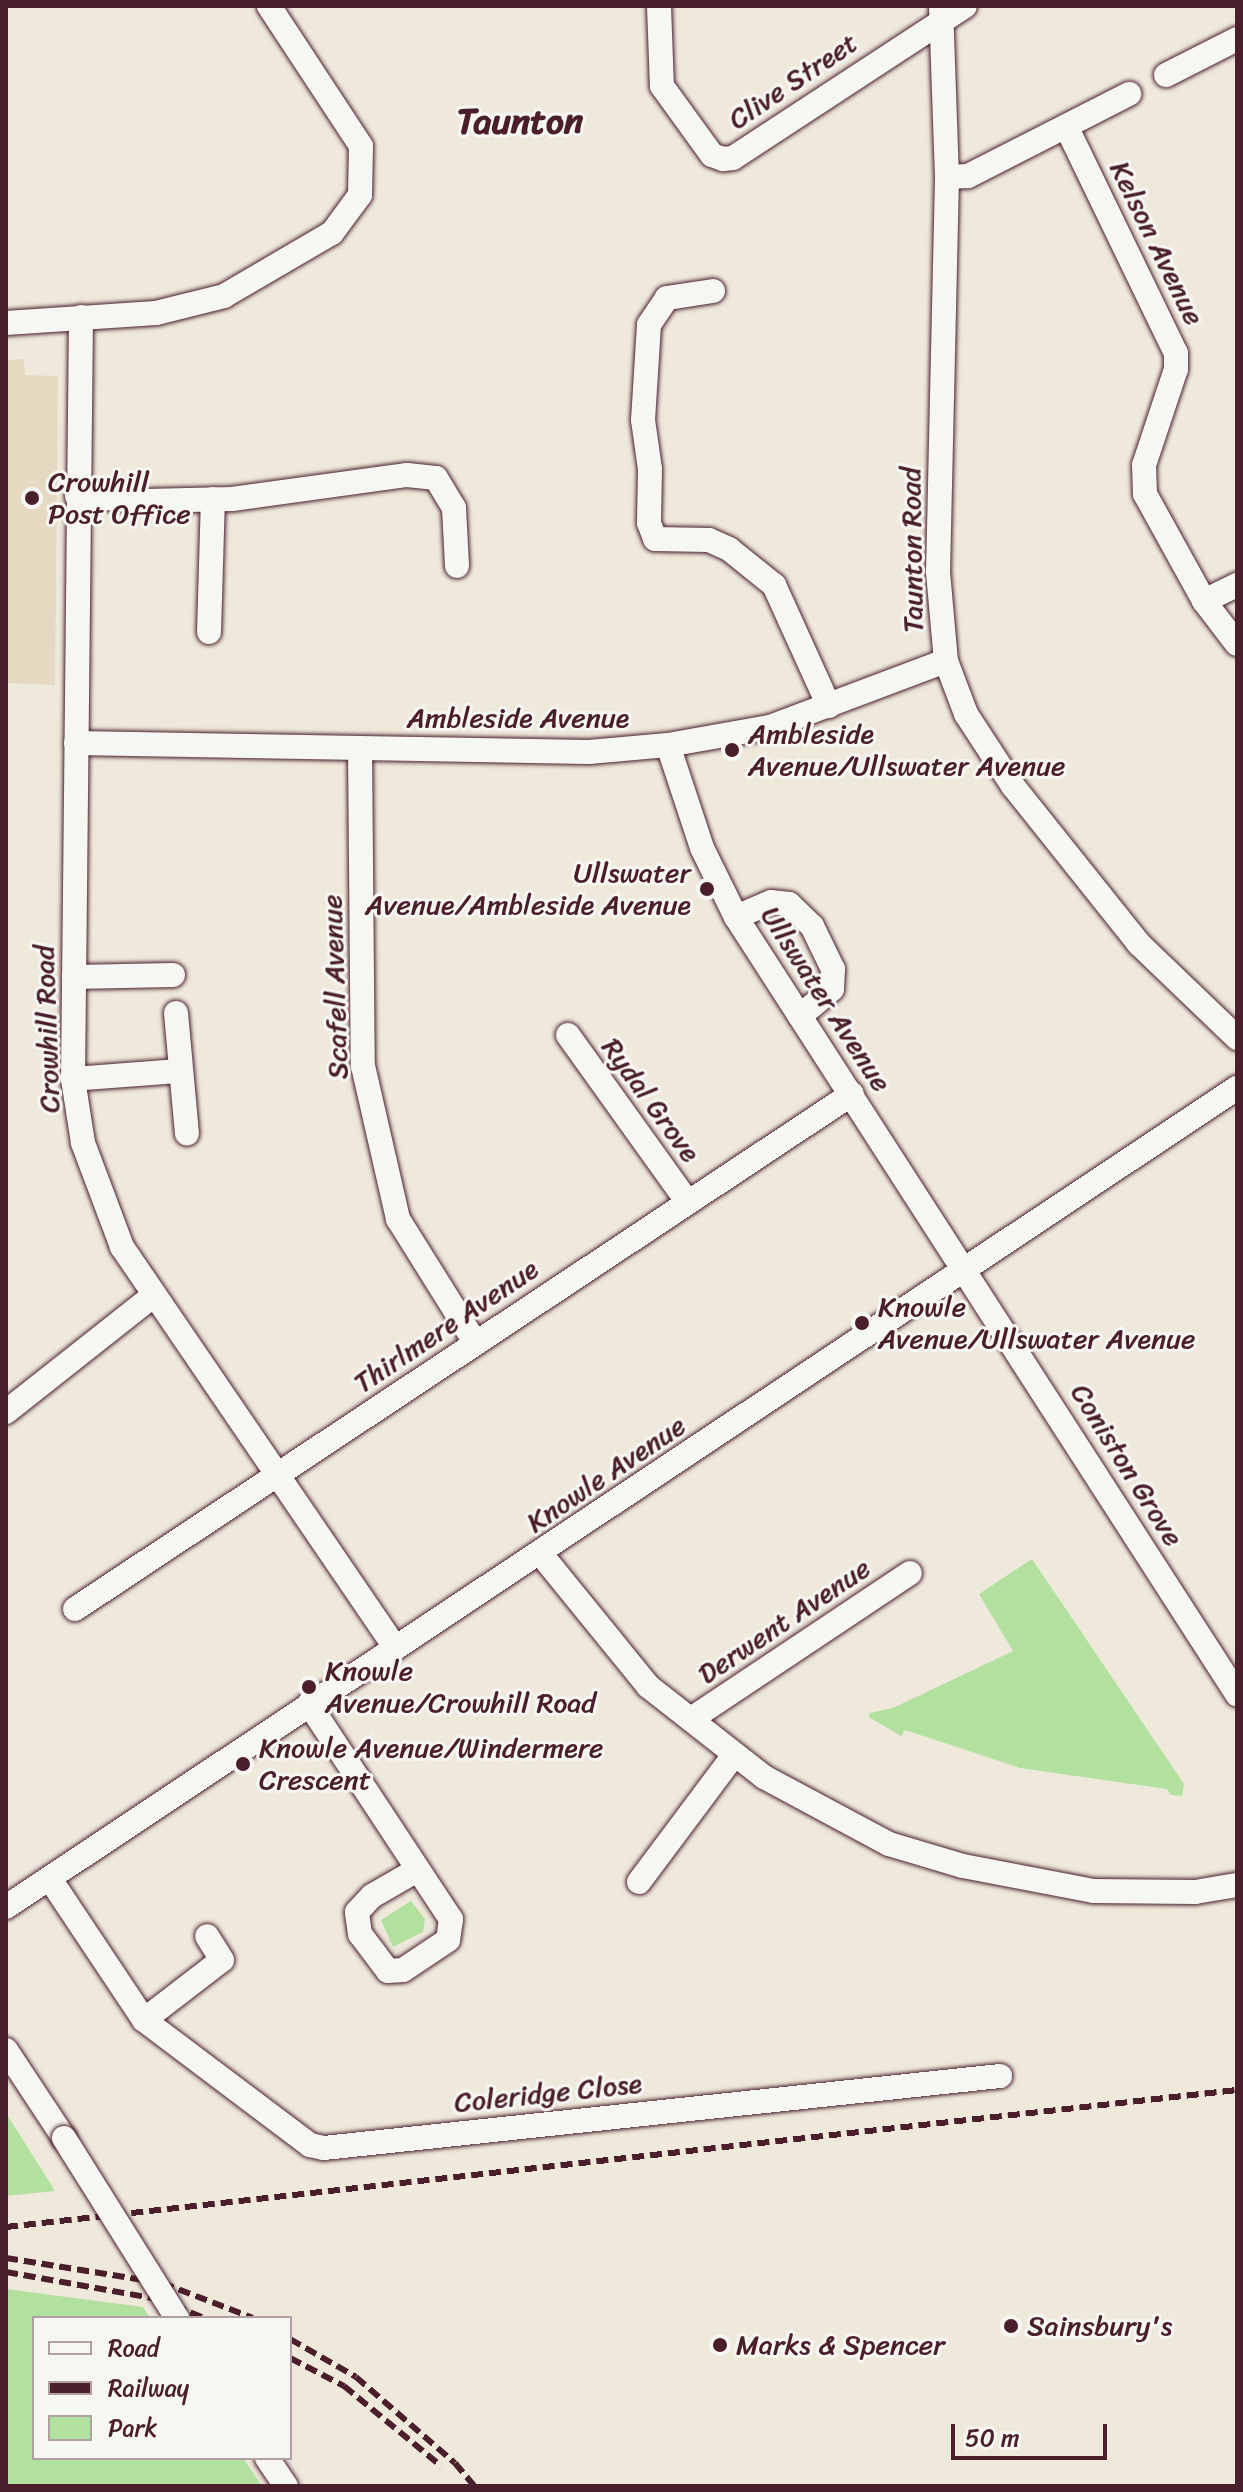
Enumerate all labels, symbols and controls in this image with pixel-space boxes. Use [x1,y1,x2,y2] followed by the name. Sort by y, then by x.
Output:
[722,25,864,137] street label: Clive Street
[457,100,583,144] district label: Taunton
[1103,155,1211,331] street label: Kelson Avenue
[48,465,191,531] place label: Crowhill Post Office
[894,467,930,633] street label: Taunton Road
[23,489,41,507] marker: Crowhill Post Office
[407,701,629,735] street label: Ambleside Avenue
[748,717,1065,783] place label: Ambleside Avenue/Ullswater Avenue
[723,741,741,759] marker: Ambleside Avenue/Ullswater Avenue
[365,856,691,922] place label: Ullswater Avenue/Ambleside Avenue
[698,880,716,898] marker: Ullswater Avenue/Ambleside Avenue
[315,894,355,1080] street label: Scafell Avenue
[754,900,898,1098] street label: Ullswater Avenue
[27,944,67,1114] street label: Crowhill Road
[594,1031,708,1169] street label: Rydal Grove
[348,1252,544,1400] street label: Thirlmere Avenue
[878,1290,1195,1356] place label: Knowle Avenue/Ullswater Avenue
[853,1314,871,1332] marker: Knowle Avenue/Ullswater Avenue
[1064,1377,1190,1553] street label: Coniston Grove
[520,1408,692,1540] street label: Knowle Avenue
[692,1551,876,1691] street label: Derwent Avenue
[325,1654,596,1720] place label: Knowle Avenue/Crowhill Road
[300,1678,318,1696] marker: Knowle Avenue/Crowhill Road
[259,1731,604,1797] place label: Knowle Avenue/Windermere Crescent
[234,1755,252,1773] marker: Knowle Avenue/Windermere Crescent
[451,2066,645,2120] street label: Coleridge Close
[1027,2309,1172,2343] place label: Sainsbury's
[32,2316,292,2460] legend
[1002,2317,1020,2335] marker: Sainsbury's
[108,2327,159,2369] text: Road
[736,2328,945,2362] place label: Marks & Spencer
[711,2336,729,2354] marker: Marks & Spencer
[108,2367,189,2409] text: Railway
[108,2407,157,2449] text: Park
[955,2408,1111,2458] scale bar
[965,2417,1020,2459] text: 50 m

